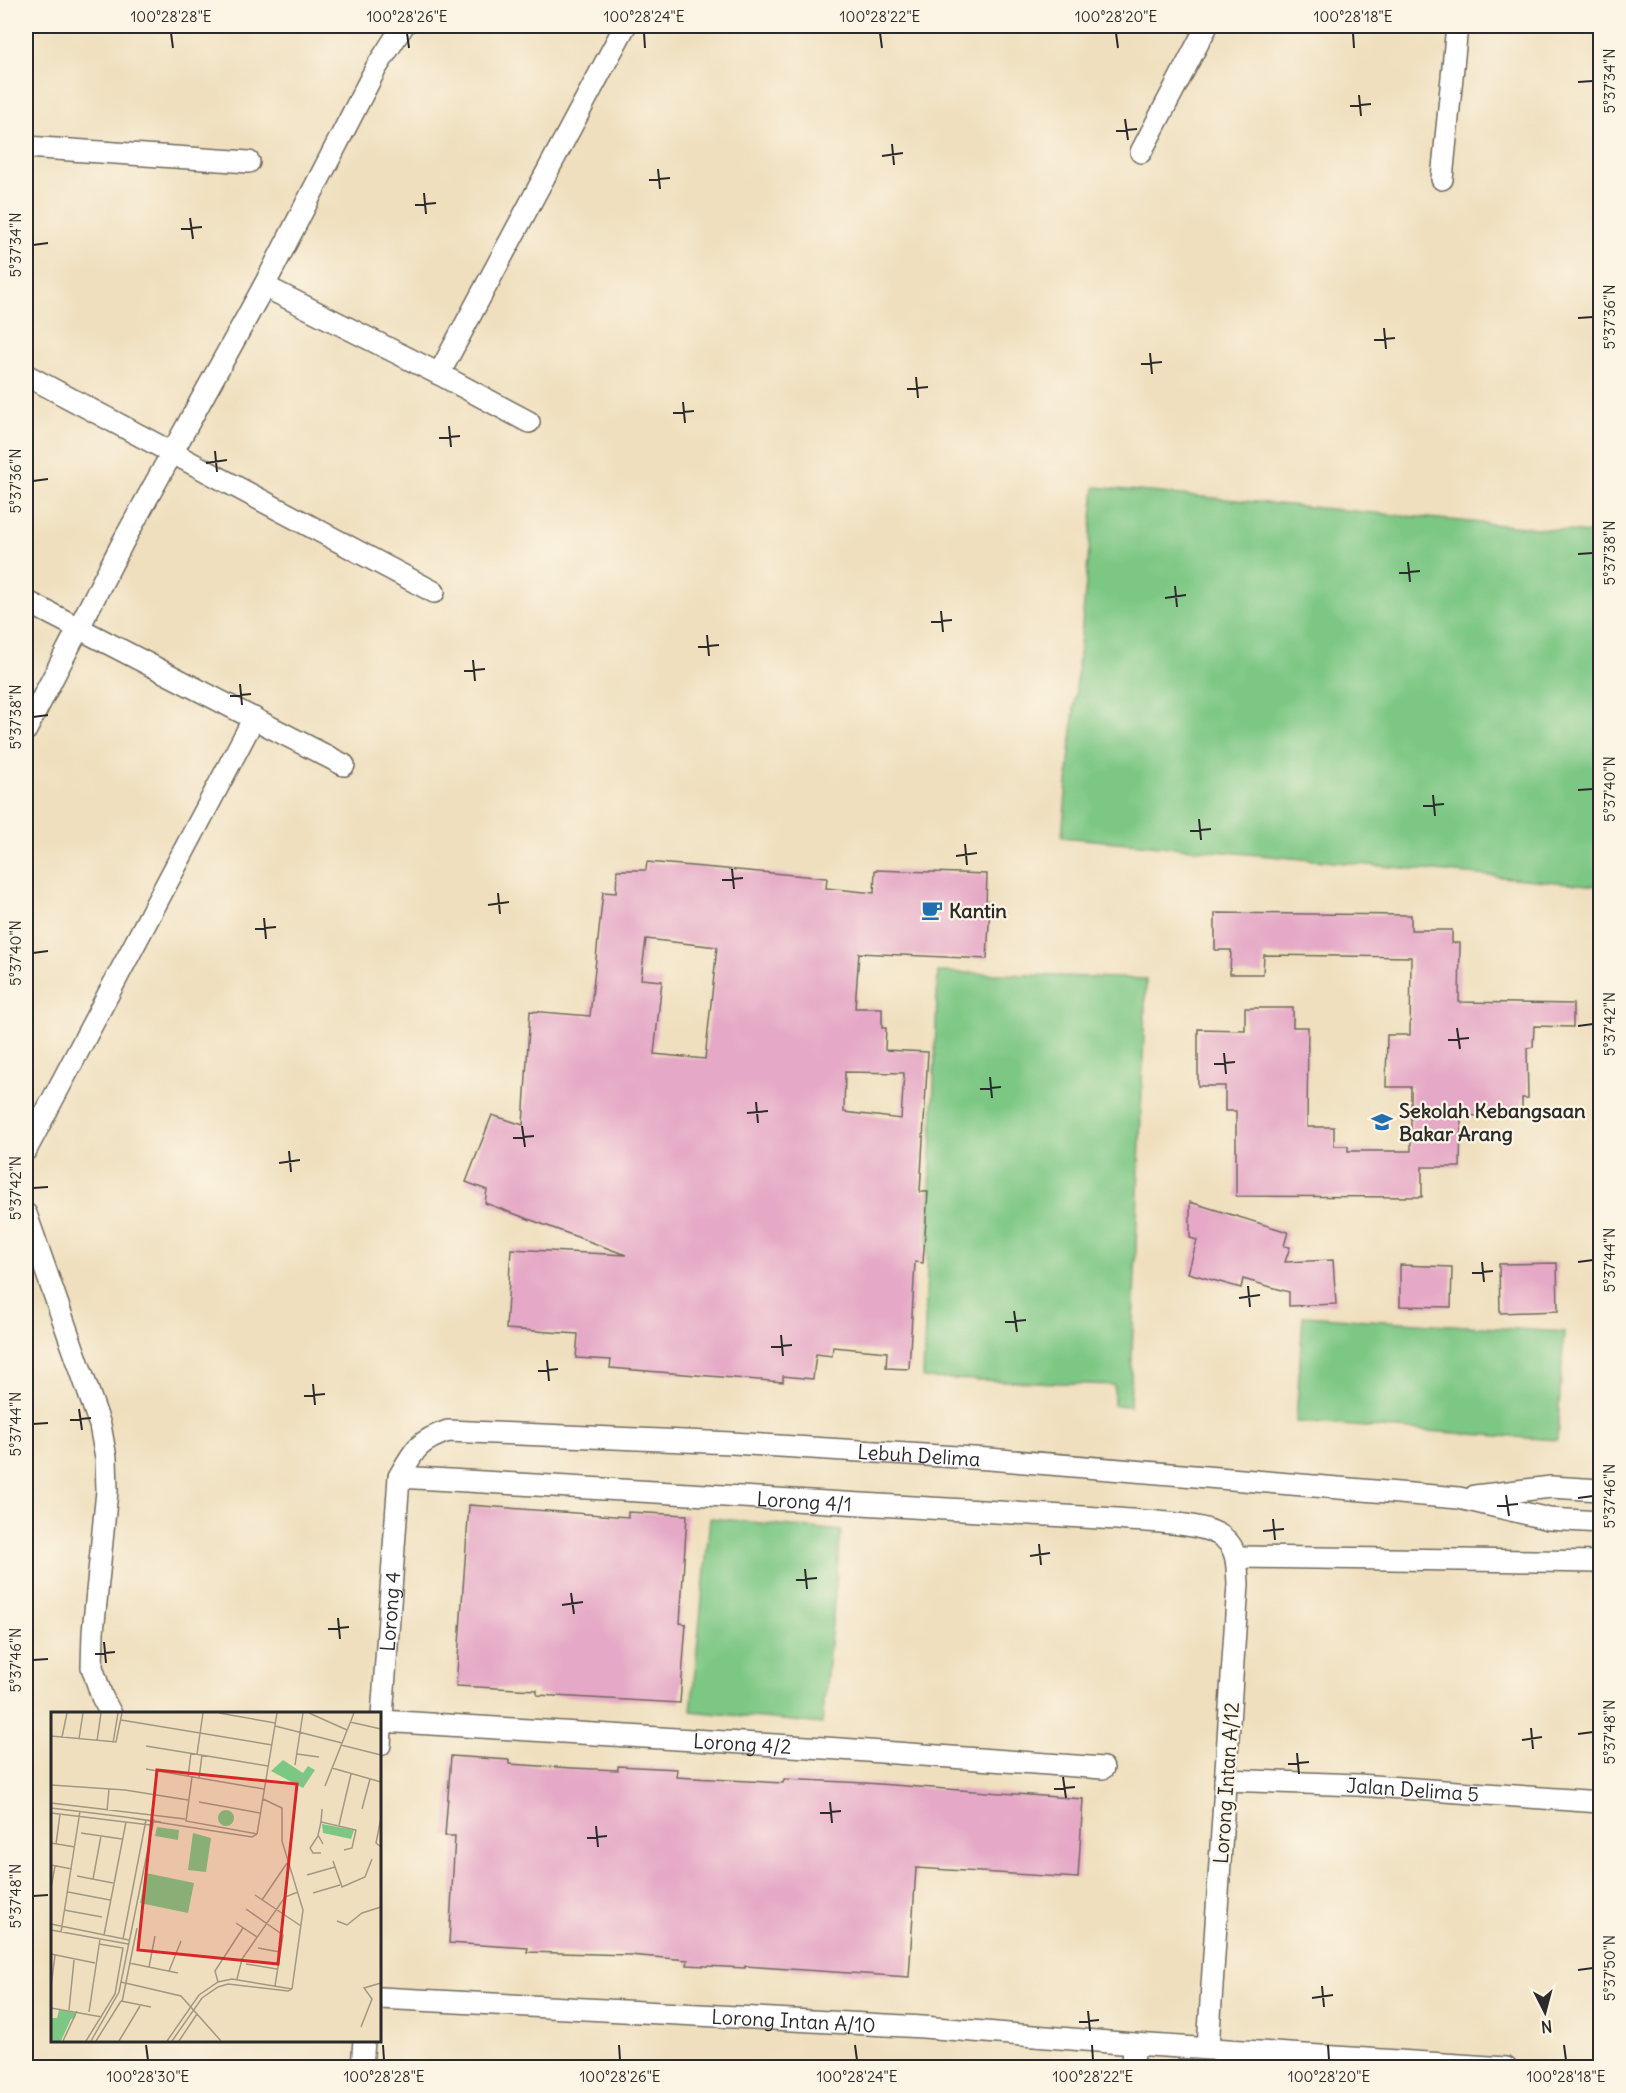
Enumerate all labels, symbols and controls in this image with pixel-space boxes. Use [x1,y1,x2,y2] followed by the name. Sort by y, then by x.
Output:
[130,7,212,26] text: 100°28'28"E
[366,7,448,26] text: 100°28'26"E
[603,7,685,26] text: 100°28'24"E
[840,7,921,26] text: 100°28'22"E
[1075,7,1157,26] text: 100°28'20"E
[1314,7,1393,26] text: 100°28'18"E
[1600,48,1619,114] text: 5°37'34"N
[6,212,25,278] text: 5°37'34"N
[1600,284,1619,350] text: 5°37'36"N
[6,448,25,514] text: 5°37'36"N
[1600,520,1619,586] text: 5°37'38"N
[6,684,25,750] text: 5°37'38"N
[1600,756,1619,822] text: 5°37'40"N
[920,898,944,922] cafe icon: Kantin
[949,898,1007,923] place label: Kantin
[6,920,25,986] text: 5°37'40"N
[1600,992,1619,1056] text: 5°37'42"N
[1399,1098,1586,1146] place label: Sekolah Kebangsaan Bakar Arang
[1370,1110,1394,1134] school or university icon: Sekolah Kebangsaan Bakar Arang
[6,1156,25,1220] text: 5°37'42"N
[1600,1228,1619,1292] text: 5°37'44"N
[6,1392,25,1456] text: 5°37'44"N
[857,1438,981,1471] street label: Lebuh Delima
[1600,1464,1619,1528] text: 5°37'46"N
[756,1485,853,1516] street label: Lorong 4/1
[374,1570,405,1652] street label: Lorong 4
[6,1628,25,1692] text: 5°37'46"N
[1600,1700,1619,1764] text: 5°37'48"N
[1208,1701,1244,1865] street label: Lorong Intan A/12
[51,1712,381,2042] inset map
[692,1728,792,1759] street label: Lorong 4/2
[1346,1772,1480,1806] street label: Jalan Delima 5
[6,1864,25,1928] text: 5°37'48"N
[1600,1935,1619,2001] text: 5°37'50"N
[1515,1982,1575,2042] north arrow
[711,2003,876,2037] street label: Lorong Intan A/10
[1540,2016,1553,2037] text: N
[107,2067,190,2086] text: 100°28'30"E
[343,2067,425,2086] text: 100°28'28"E
[579,2067,661,2086] text: 100°28'26"E
[816,2067,898,2086] text: 100°28'24"E
[1053,2067,1134,2086] text: 100°28'22"E
[1288,2067,1370,2086] text: 100°28'20"E
[1527,2067,1606,2086] text: 100°28'18"E

